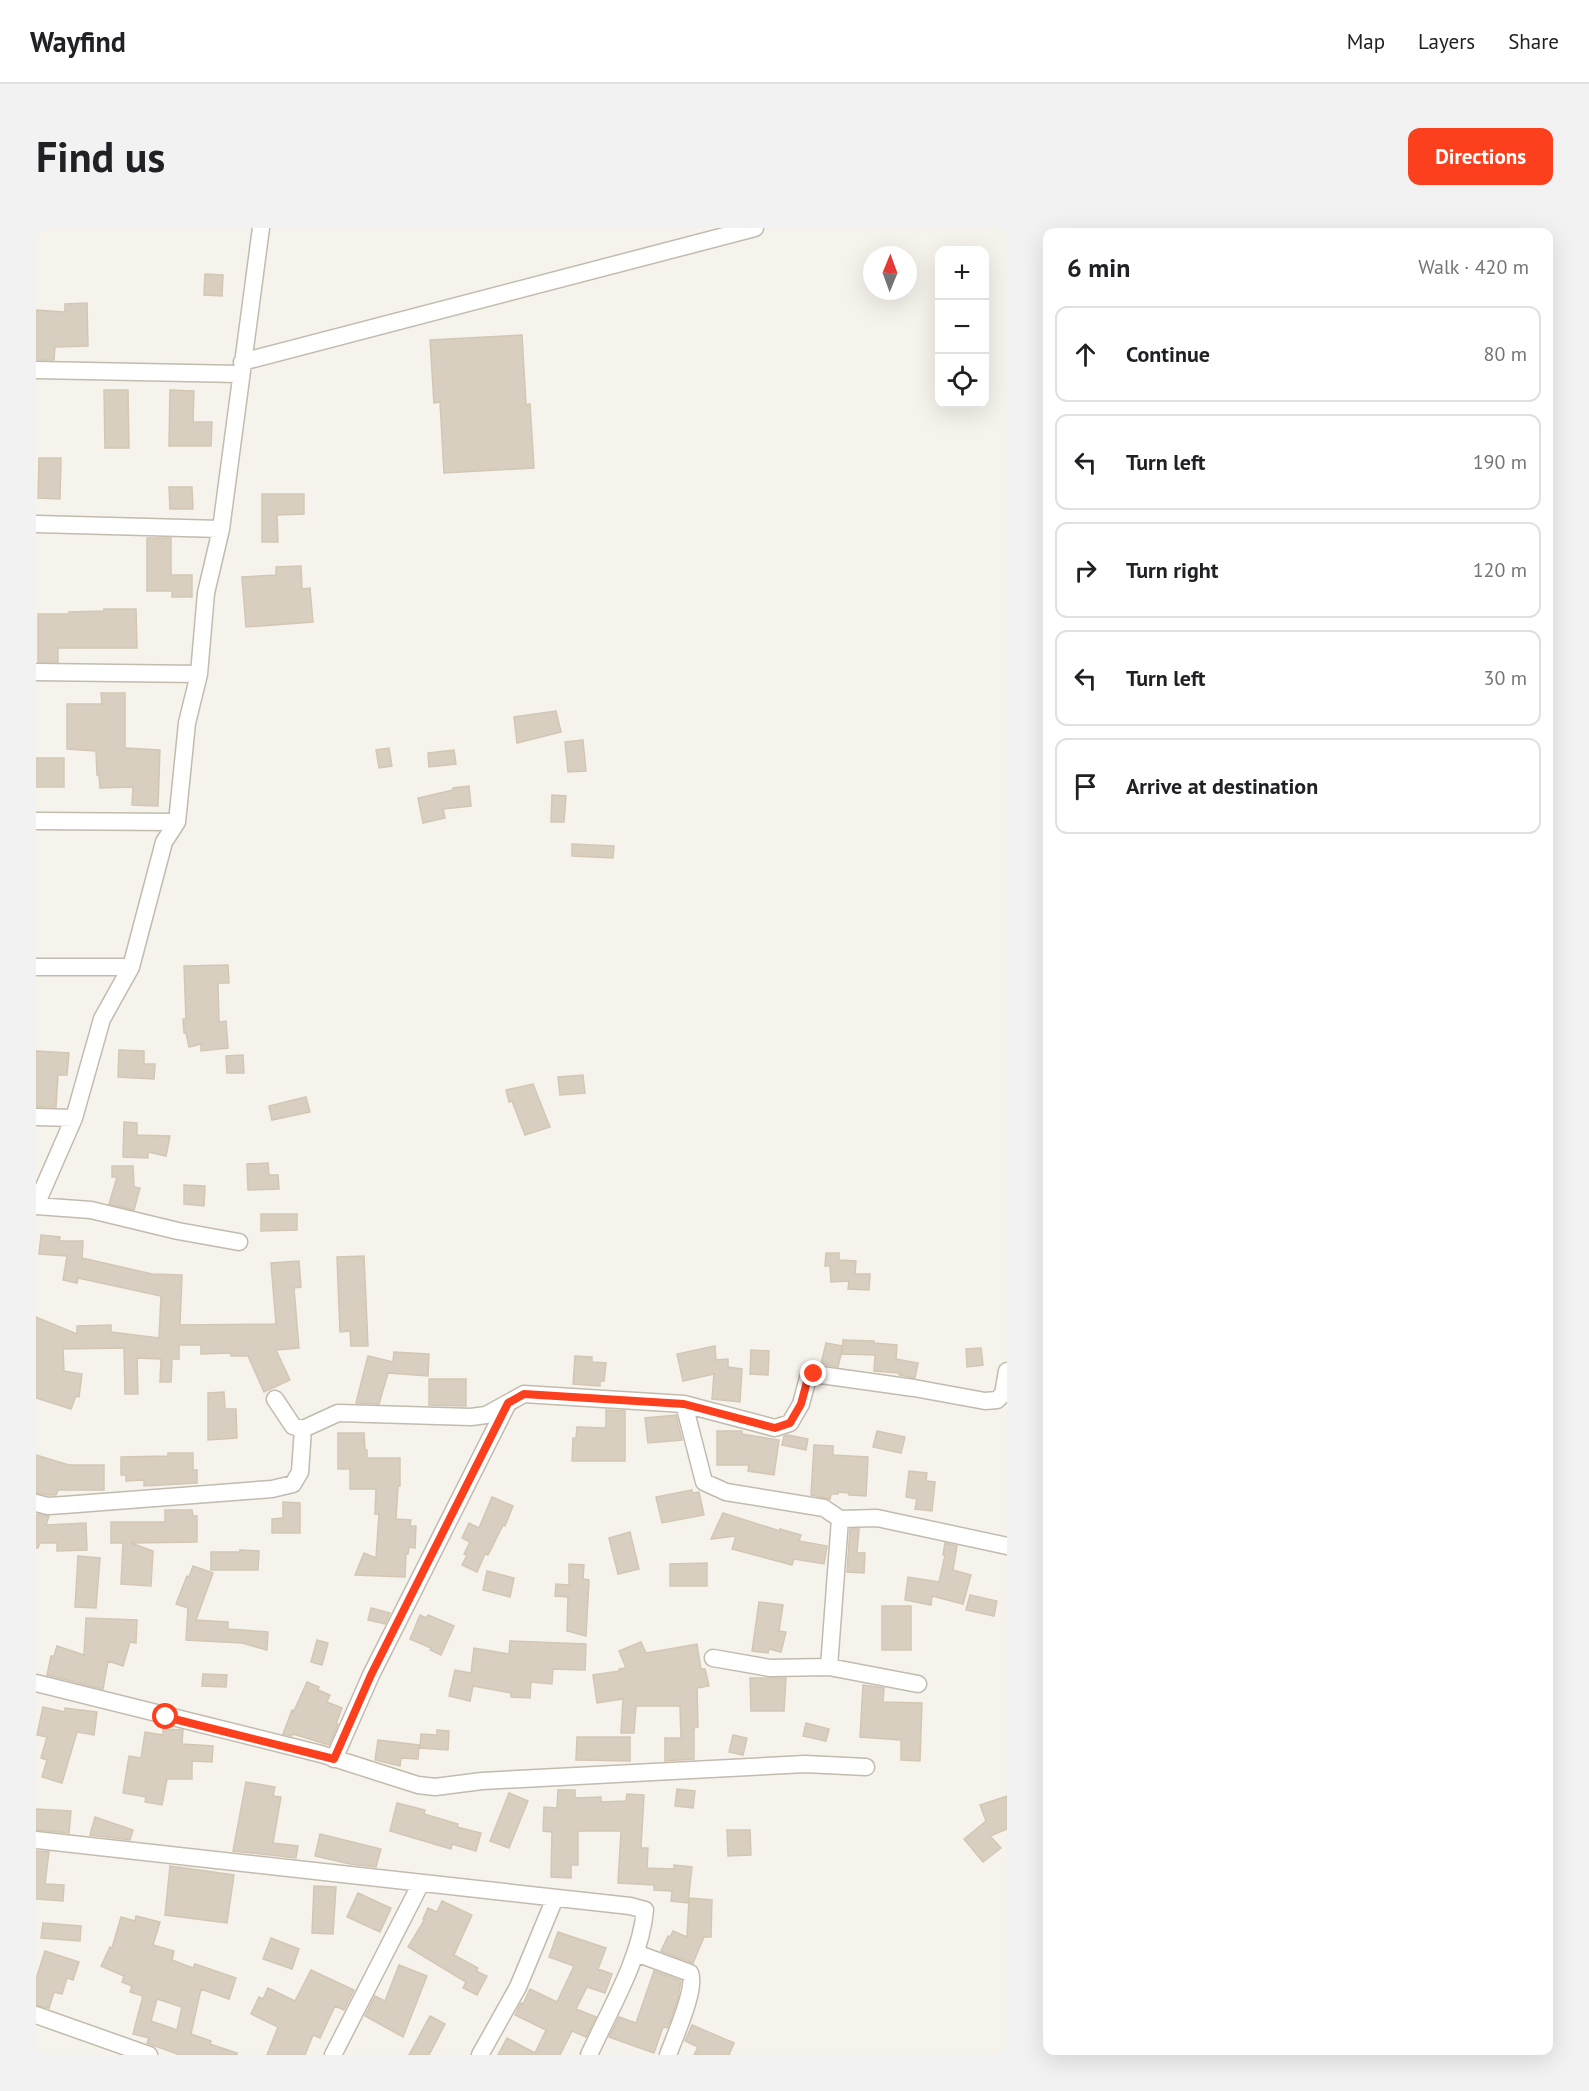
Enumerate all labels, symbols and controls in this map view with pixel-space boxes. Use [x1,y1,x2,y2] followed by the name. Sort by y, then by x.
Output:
[30,23,126,60] text: Wayfind
[1347,28,1385,55] text: Map
[1418,28,1475,55] text: Layers
[1508,28,1559,55] text: Share
[1408,128,1553,185] button: Directions
[36,129,165,184] text: Find us
[863,246,917,300] north arrow
[935,246,989,408] map controls
[935,246,989,300] button: +
[1067,251,1130,284] text: 6 min
[1418,254,1529,280] text: Walk · 420 m
[935,300,989,354] button: −
[1069,338,1102,371] icon: ahead
[1126,340,1210,368] text: Continue
[1484,341,1527,367] text: 80 m
[935,354,989,408] button: locate
[1069,446,1102,479] icon: left
[1126,448,1206,476] text: Turn left
[1473,449,1527,475] text: 190 m
[1069,554,1102,587] icon: right
[1126,556,1218,584] text: Turn right
[1473,557,1527,583] text: 120 m
[1069,662,1102,695] icon: left
[1126,664,1206,692] text: Turn left
[1484,665,1527,691] text: 30 m
[1069,770,1102,803] icon: arrive
[1126,772,1318,800] text: Arrive at destination
[800,1360,826,1386] route end
[152,1703,178,1729] route start

